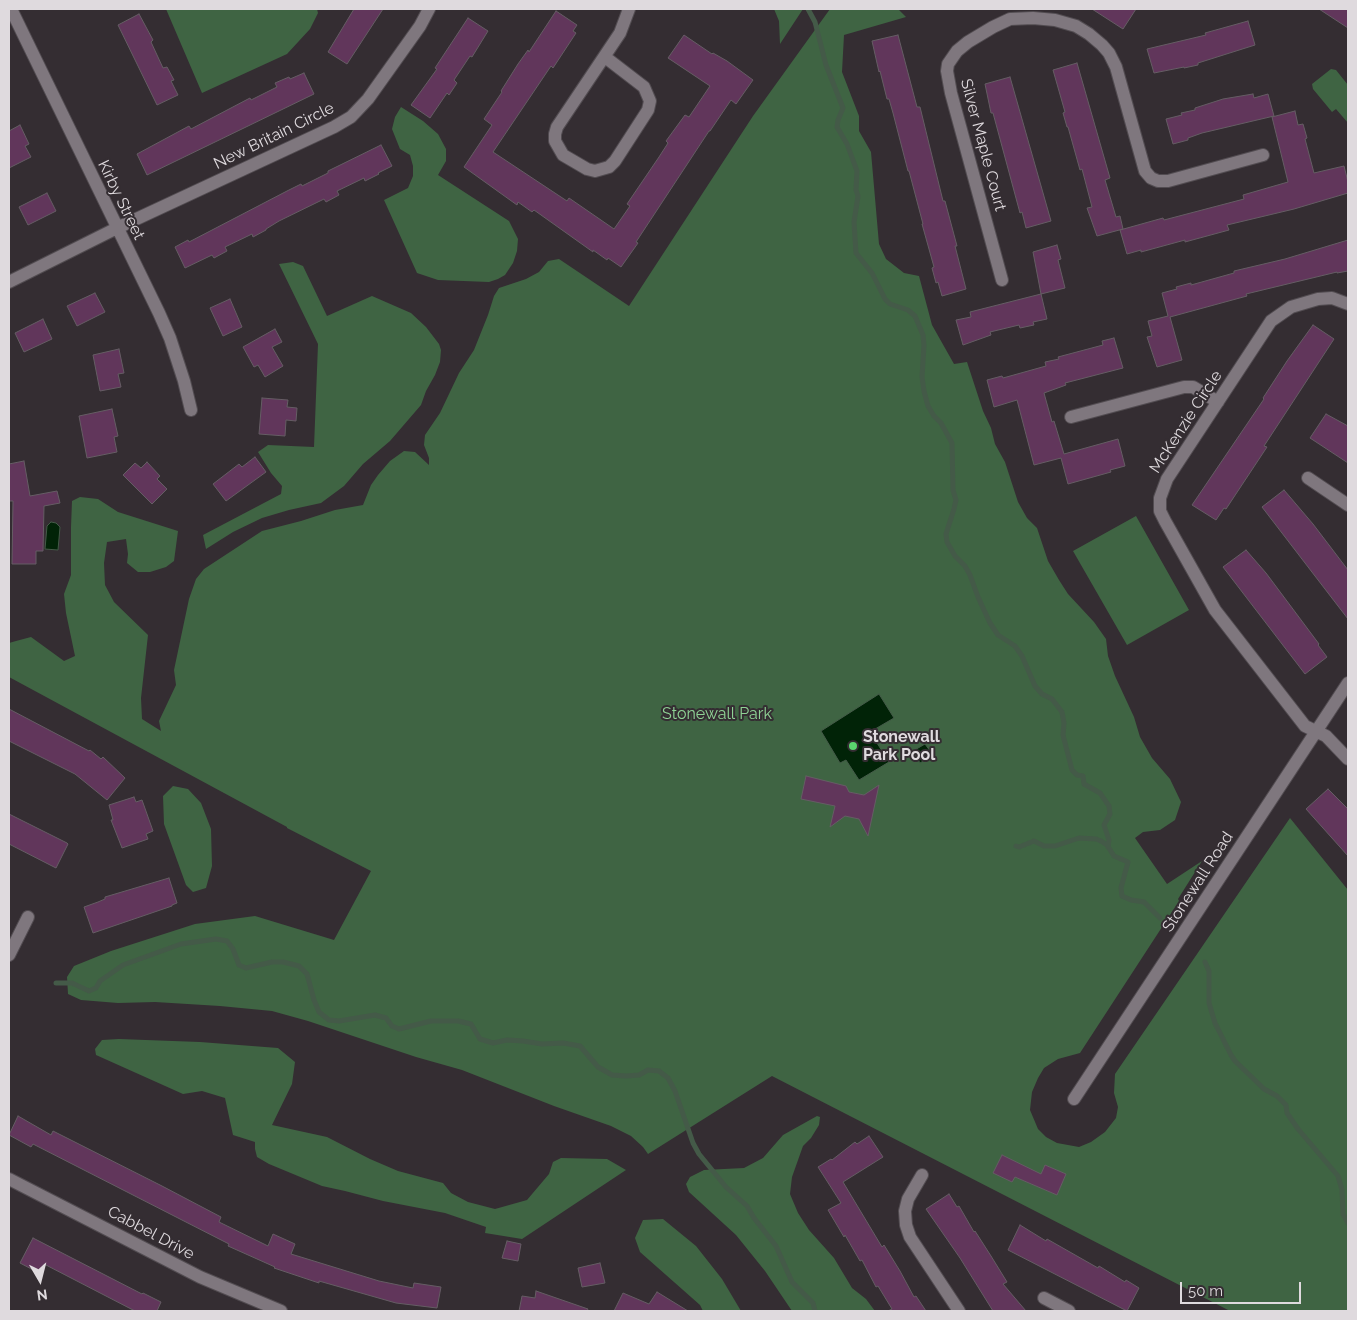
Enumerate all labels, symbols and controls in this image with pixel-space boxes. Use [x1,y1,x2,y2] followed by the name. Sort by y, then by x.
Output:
[956,77,1010,213] street label: Silver Maple Court
[211,99,337,173] street label: New Britain Circle
[94,157,148,243] street label: Kirby Street
[1146,367,1226,477] street label: McKenzie Circle
[662,704,772,724] park label: Stonewall Park
[863,727,940,765] place label: Stonewall Park Pool
[847,740,859,752] marker: Stonewall Park Pool
[1158,828,1238,936] street label: Stonewall Road
[104,1202,198,1264] street label: Cabbel Drive
[15,1255,65,1305] north arrow
[1182,1272,1303,1304] scale bar
[1188,1282,1223,1300] text: 50 m
[36,1286,48,1304] text: N

